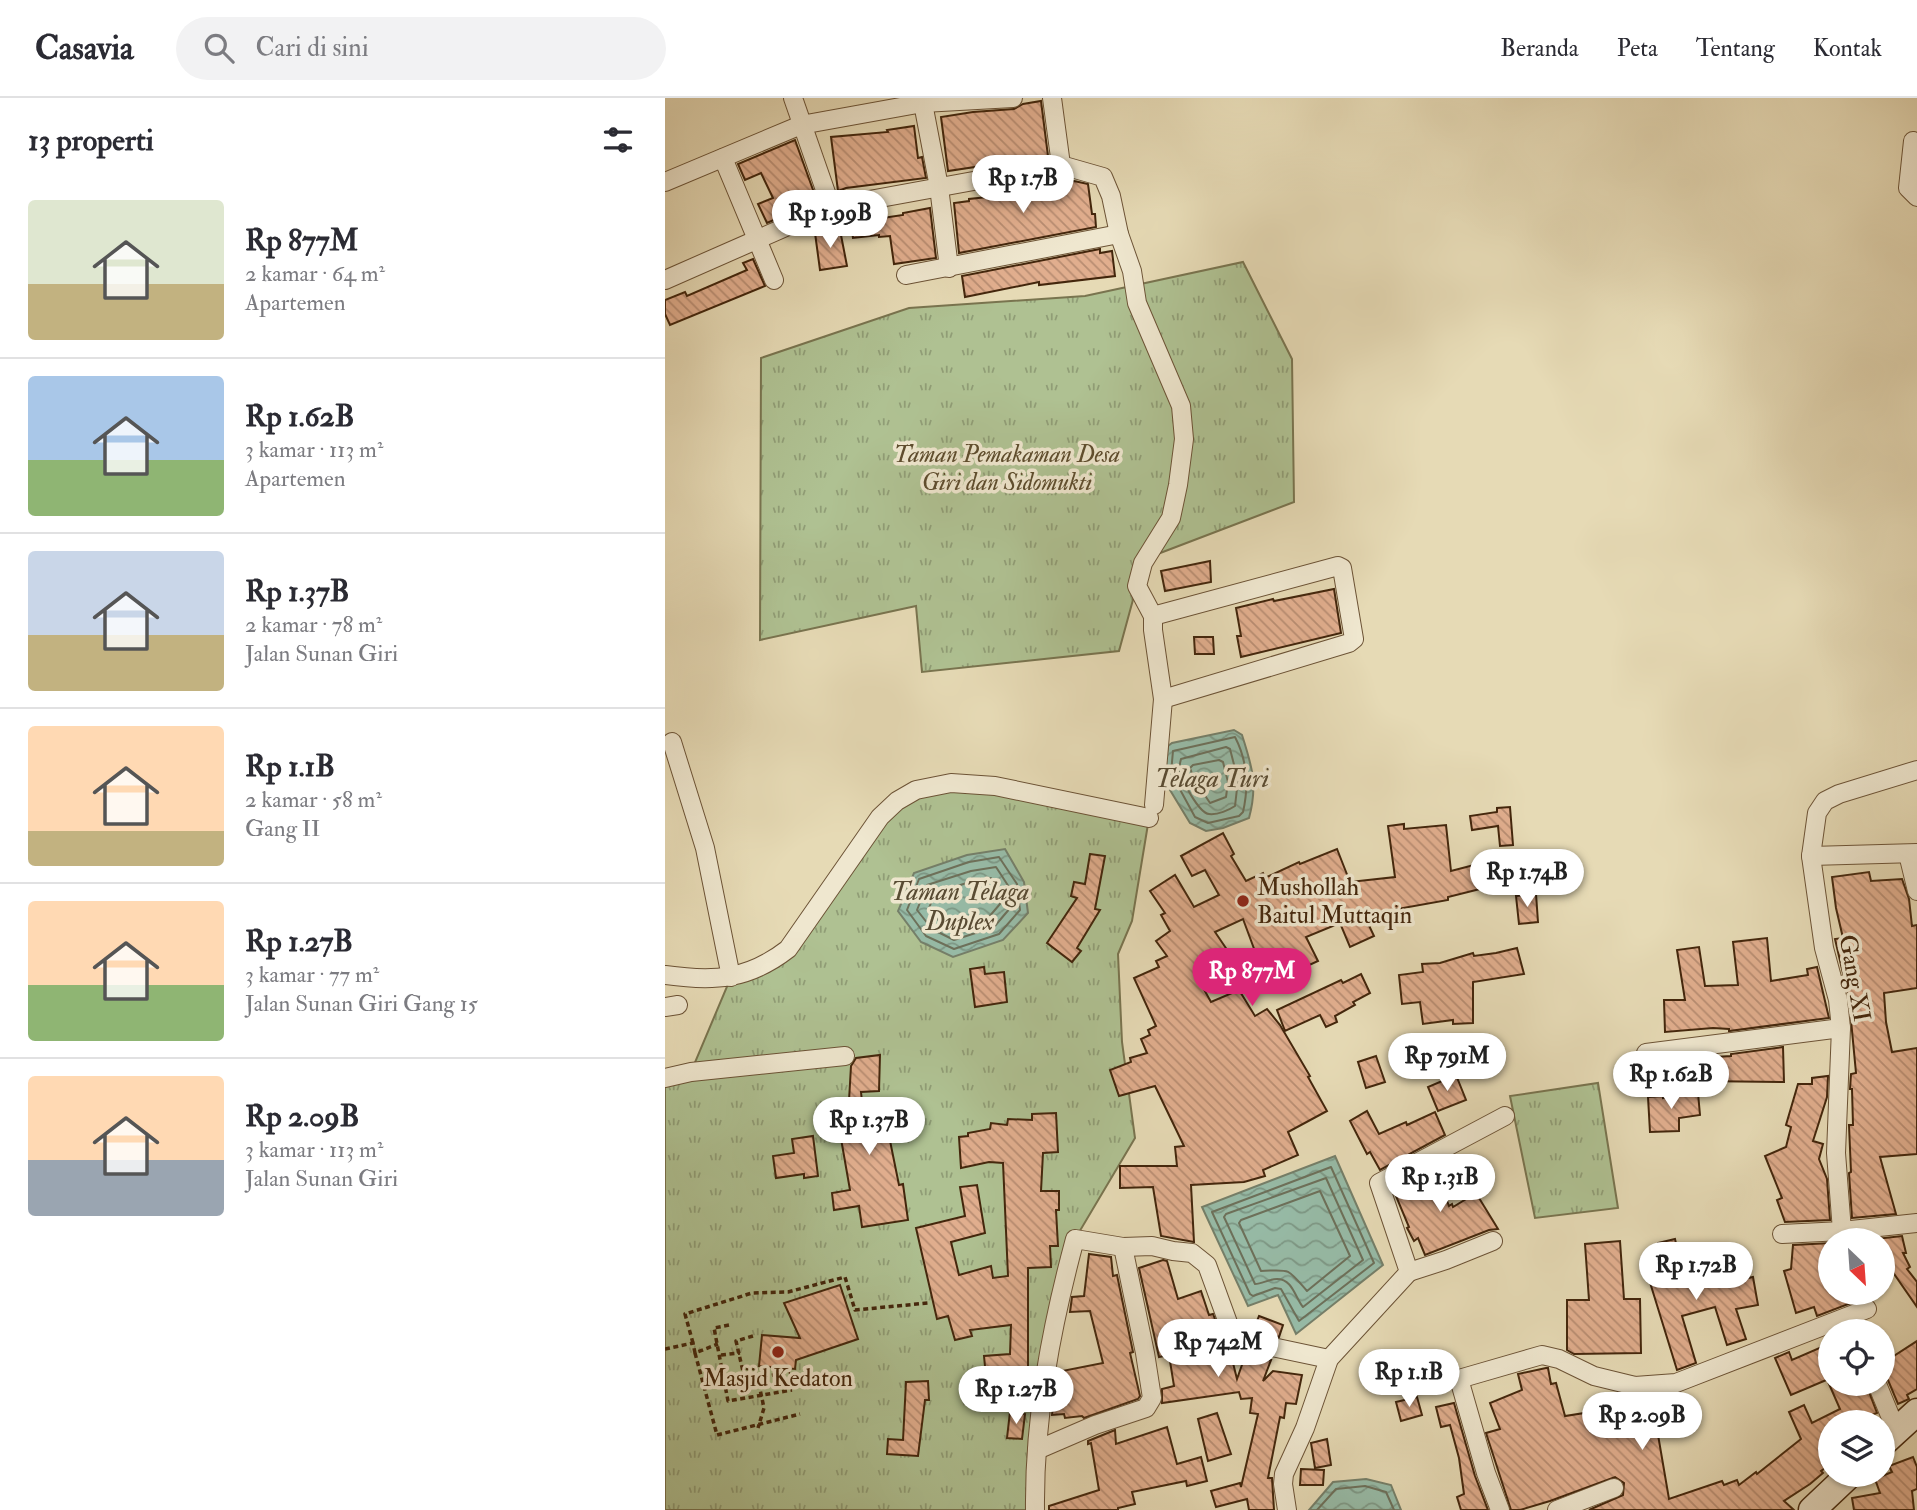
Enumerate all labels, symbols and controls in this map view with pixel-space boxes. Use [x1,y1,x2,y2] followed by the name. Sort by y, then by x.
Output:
[176,17,666,80] search box
[35,28,134,69] text: Casavia
[200,29,238,67] icon: search
[256,32,369,64] text: Cari di sini
[1500,33,1579,64] text: Beranda
[1617,33,1658,64] text: Peta
[1696,33,1775,64] text: Tentang
[1813,33,1882,64] text: Kontak
[599,121,637,159] icon: filters
[28,122,154,159] text: 13 properti
[958,156,1088,215] pin: Rp 1.7B
[988,163,1058,192] text: Rp 1.7B
[758,190,902,250] pin: Rp 1.99B
[788,198,872,227] text: Rp 1.99B
[245,222,359,259] text: Rp 877M
[84,228,168,312] icon: home
[245,259,385,288] text: 2 kamar · 64 m²
[245,288,346,317] text: Apartemen
[245,398,354,435] text: Rp 1.62B
[84,404,168,488] icon: home
[245,435,383,464] text: 3 kamar · 113 m²
[894,439,1120,498] park label: Taman Pemakaman Desa Giri dan Sidomukti
[245,464,346,493] text: Apartemen
[245,573,349,610] text: Rp 1.37B
[84,579,168,663] icon: home
[245,610,382,639] text: 2 kamar · 78 m²
[245,639,398,668] text: Jalan Sunan Giri
[245,748,335,785] text: Rp 1.1B
[84,754,168,838] icon: home
[1155,763,1269,795] water label: Telaga Turi
[245,785,382,814] text: 2 kamar · 58 m²
[245,814,320,843] text: Gang II
[1455,850,1599,909] pin: Rp 1.74B
[1486,857,1568,886] text: Rp 1.74B
[1257,872,1412,931] place label: Mushollah Baitul Muttaqin
[891,876,1029,938] water label: Taman Telaga Duplex
[1235,893,1251,909] marker: Mushollah Baitul Muttaqin
[245,923,353,960] text: Rp 1.27B
[84,929,168,1013] icon: home
[1832,932,1877,1024] street label: Gang XI
[1187,948,1317,1008] pin: Rp 877M
[1208,956,1296,985] text: Rp 877M
[245,960,379,989] text: 3 kamar · 77 m²
[245,989,478,1018] text: Jalan Sunan Giri Gang 15
[1382,1034,1512,1093] pin: Rp 791M
[1404,1041,1490,1070] text: Rp 791M
[1599,1052,1743,1111] pin: Rp 1.62B
[1629,1059,1713,1088] text: Rp 1.62B
[245,1098,359,1135] text: Rp 2.09B
[797,1098,941,1157] pin: Rp 1.37B
[84,1104,168,1188] icon: home
[829,1105,909,1134] text: Rp 1.37B
[245,1135,383,1164] text: 3 kamar · 113 m²
[1368,1154,1512,1214] pin: Rp 1.31B
[1401,1162,1479,1191] text: Rp 1.31B
[245,1164,398,1193] text: Jalan Sunan Giri
[1818,1228,1895,1306] north arrow
[1818,1228,1895,1487] map controls
[1624,1242,1768,1302] pin: Rp 1.72B
[1655,1250,1737,1279] text: Rp 1.72B
[1818,1319,1895,1396] button: locate
[1153,1320,1283,1379] pin: Rp 742M
[1173,1327,1263,1356] text: Rp 742M
[770,1344,786,1360] marker: Masjid Kedaton
[1344,1350,1474,1409] pin: Rp 1.1B
[1375,1357,1443,1386] text: Rp 1.1B
[703,1363,853,1394] place label: Masjid Kedaton
[944,1366,1088,1426] pin: Rp 1.27B
[975,1374,1057,1403] text: Rp 1.27B
[1570,1392,1714,1452] pin: Rp 2.09B
[1598,1400,1686,1429] text: Rp 2.09B
[1818,1410,1895,1487] button: layers

